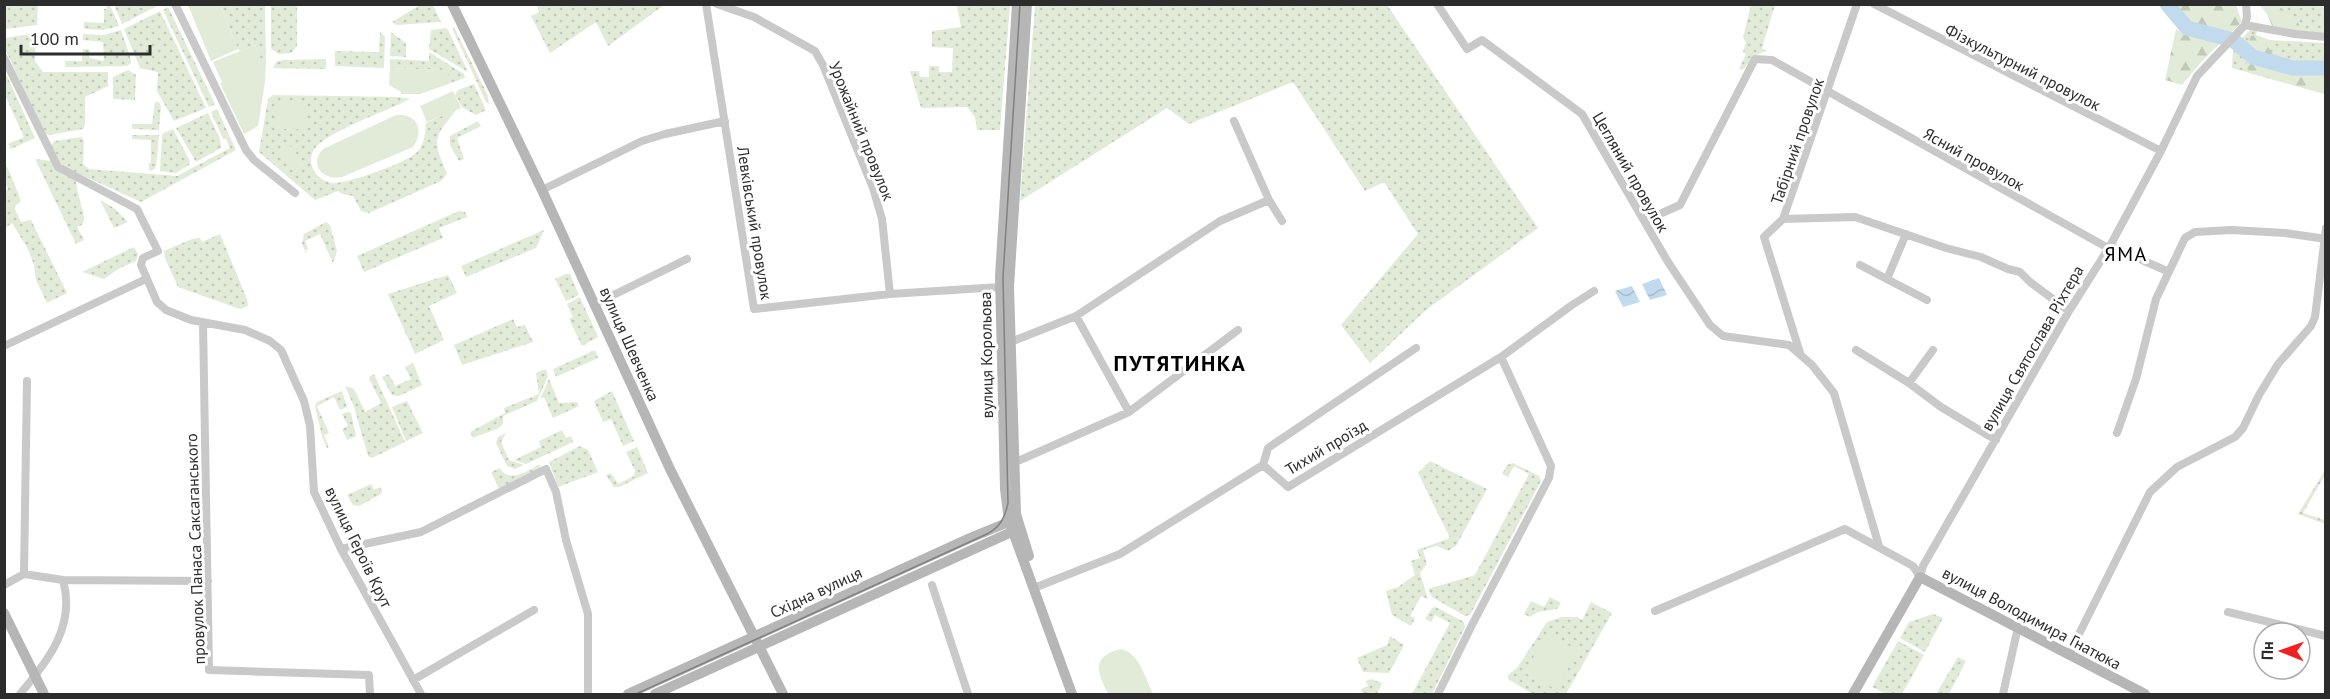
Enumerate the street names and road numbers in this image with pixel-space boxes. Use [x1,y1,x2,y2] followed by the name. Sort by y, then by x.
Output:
[1942,19,2104,115] street label: Фізкультурний провулок
[825,59,899,204] street label: Урожайний провулок
[1766,75,1828,207] street label: Табірний провулок
[1588,108,1674,236] street label: Цегляний провулок
[1920,123,2028,195] street label: Ясний провулок
[733,144,777,302] street label: Левківський провулок
[1976,262,2088,434] street label: вулиця Святослава Ріхтера
[596,284,664,404] street label: вулиця Шевченка
[975,291,997,419] street label: вулиця Корольова
[1282,415,1371,479] street label: Тихий проїзд
[181,433,209,665] street label: провулок Панаса Саксаганського
[321,483,397,611] street label: вулиця Героїв Крут
[767,562,865,622] street label: Східна вулиця
[1939,562,2125,674] street label: вулиця Володимира Гнатюка

